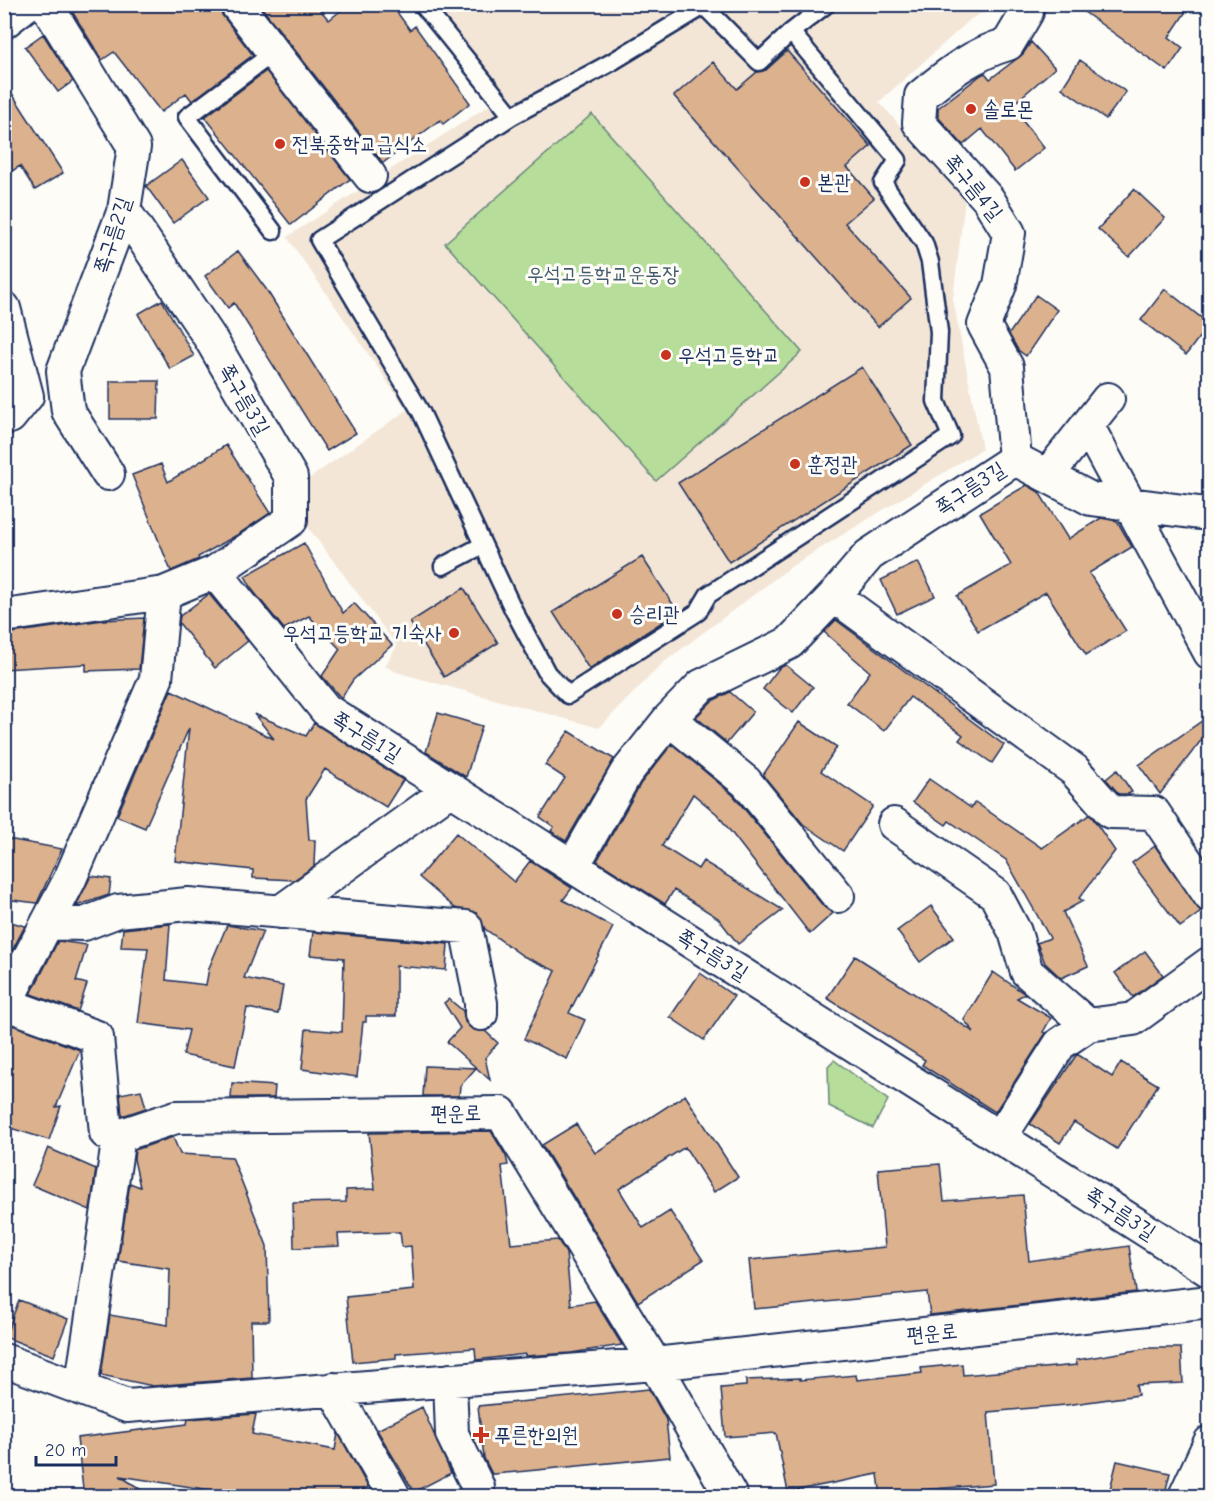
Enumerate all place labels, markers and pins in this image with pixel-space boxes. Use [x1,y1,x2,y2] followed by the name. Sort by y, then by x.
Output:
[983,97,1034,121] place label: 솔로몬
[964,102,978,116] marker: 솔로몬
[292,132,427,156] place label: 전북중학교급식소
[273,137,287,151] marker: 전북중학교급식소
[817,170,851,194] place label: 본관
[798,175,812,189] marker: 본관
[678,343,779,367] place label: 우석고등학교
[659,348,673,362] marker: 우석고등학교
[807,452,858,476] place label: 훈정관
[788,457,802,471] marker: 훈정관
[629,602,680,626] place label: 승리관
[610,607,624,621] marker: 승리관
[283,621,442,645] place label: 우석고등학교 기숙사
[447,626,461,640] marker: 우석고등학교 기숙사
[494,1423,579,1447] place label: 푸른한의원
[472,1426,490,1444] marker: 푸른한의원

